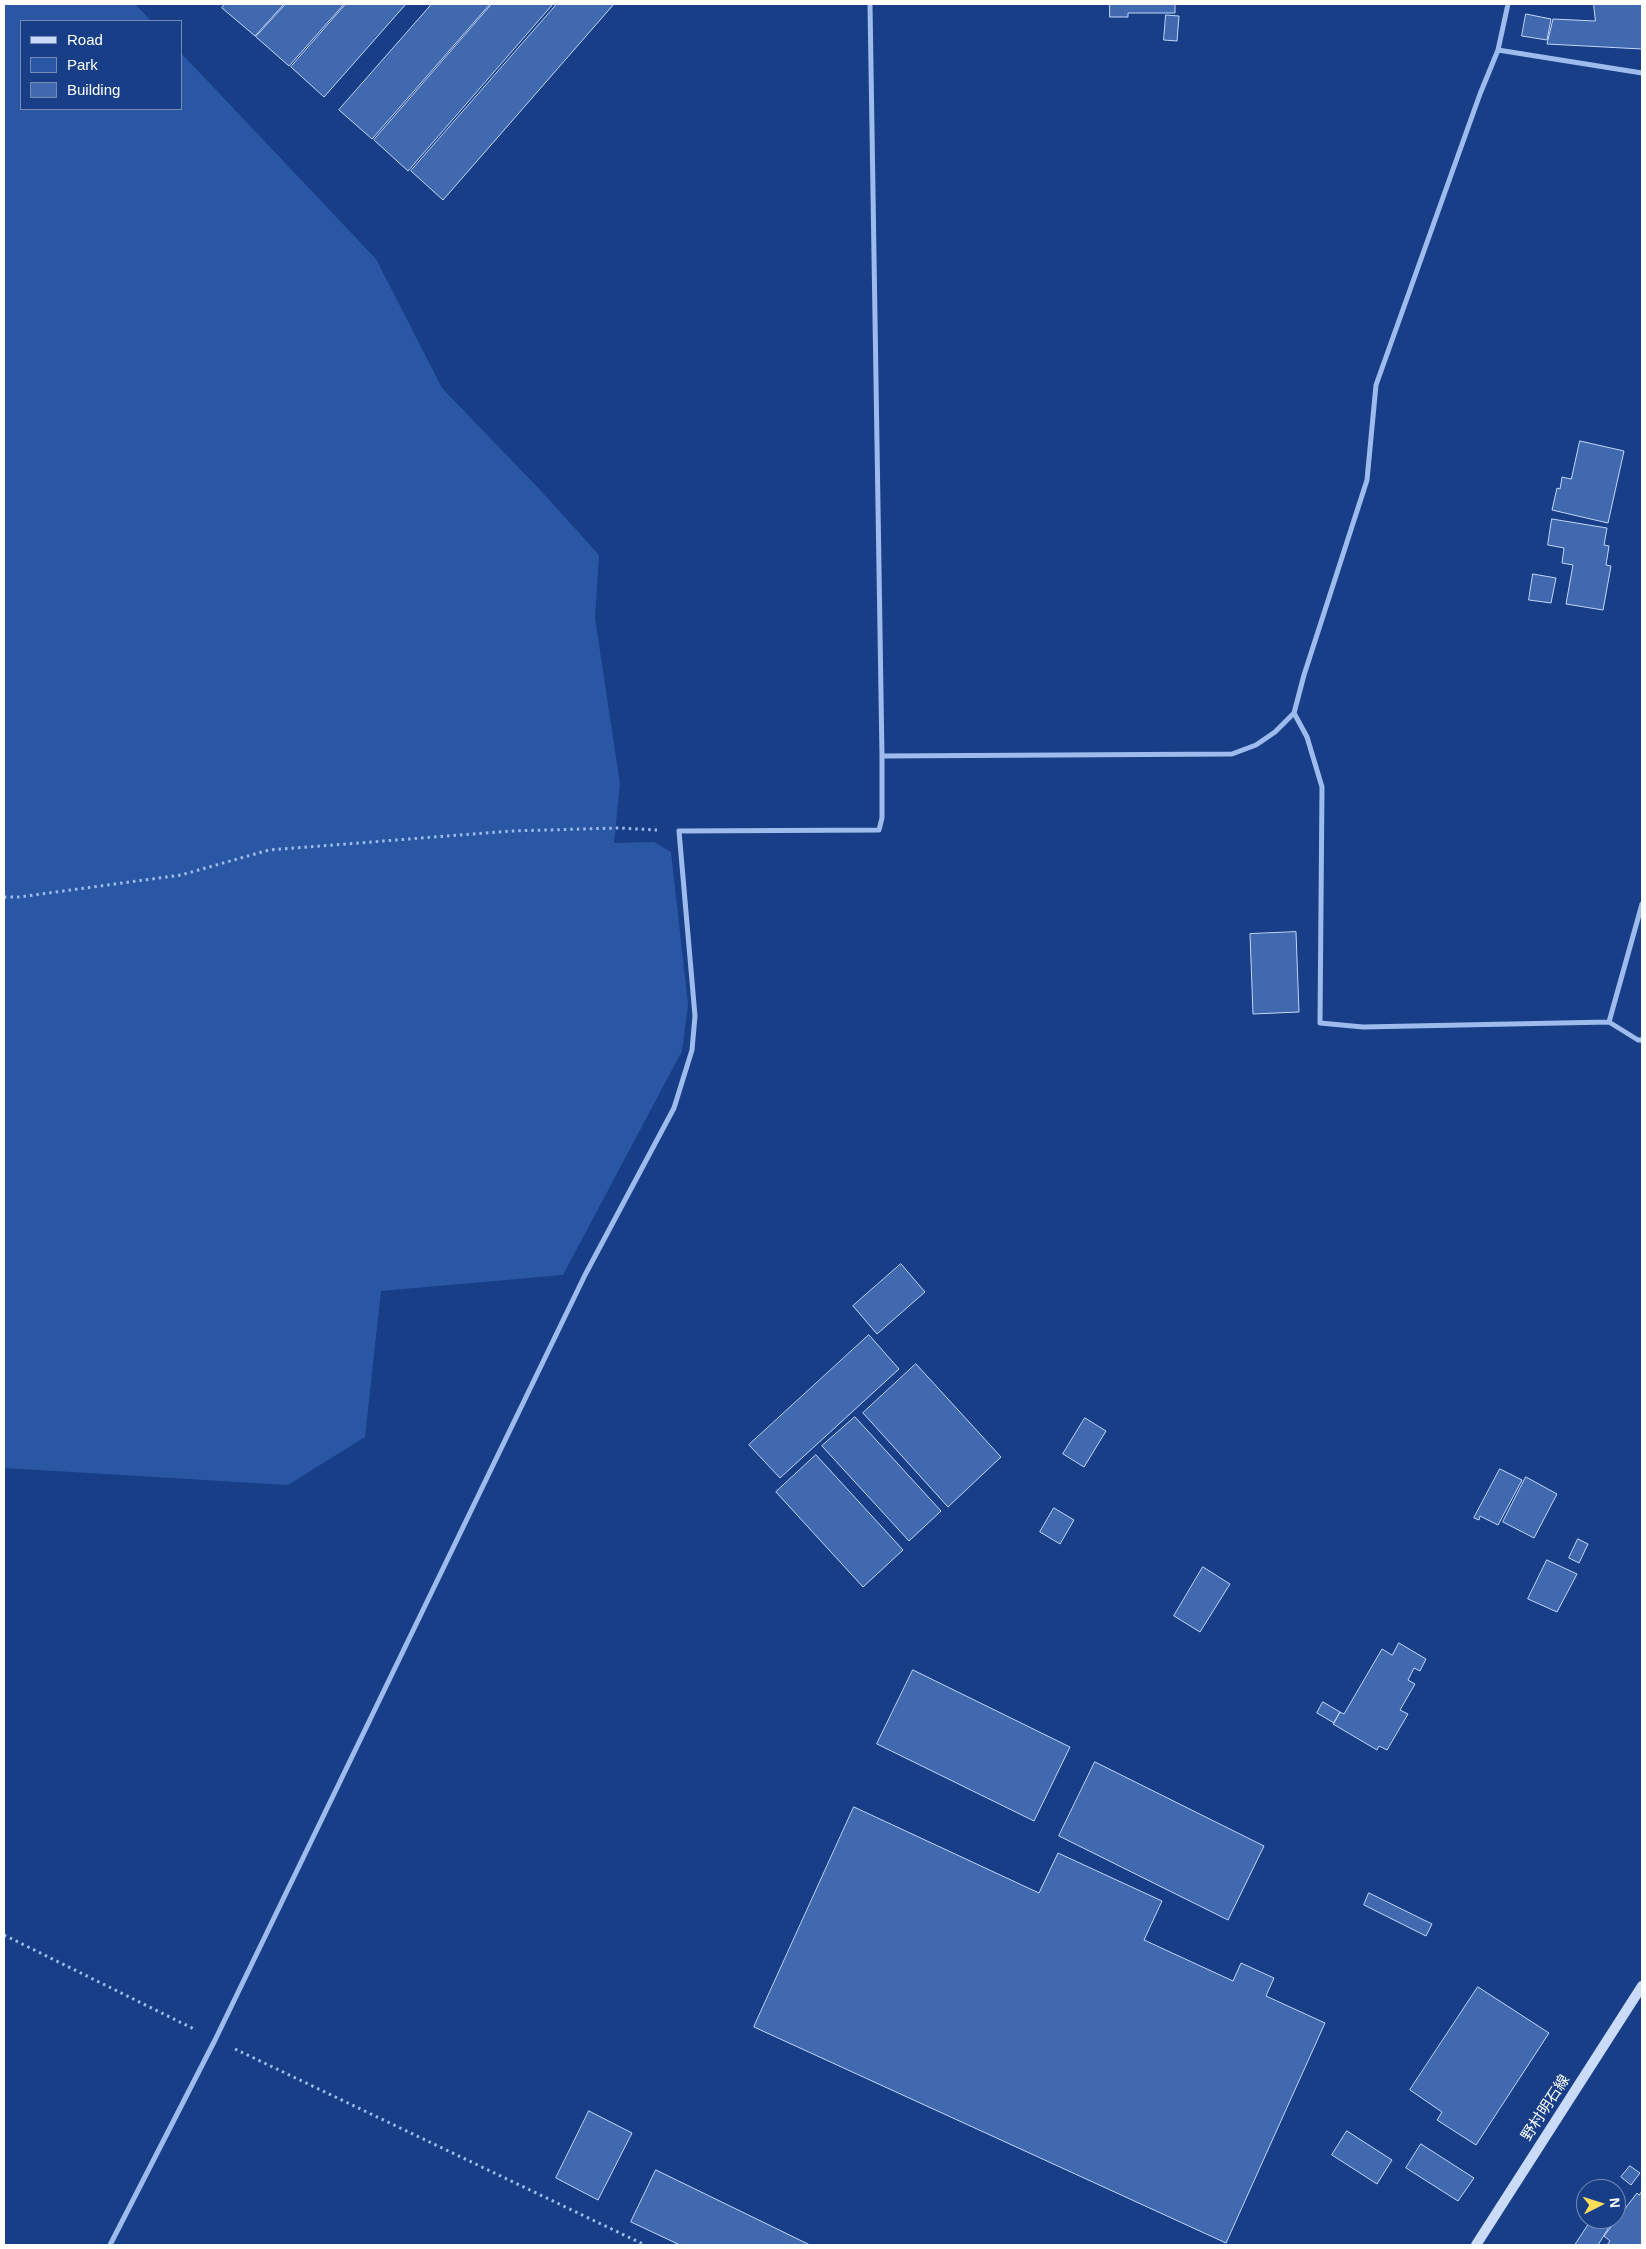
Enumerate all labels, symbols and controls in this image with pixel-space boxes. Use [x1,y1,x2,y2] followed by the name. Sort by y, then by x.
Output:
[20,20,182,110] legend
[67,31,103,48] text: Road
[67,56,98,73] text: Park
[67,81,120,98] text: Building
[1518,2072,1574,2144] street label: 野村明石線
[1576,2179,1626,2229] north arrow
[1607,2197,1623,2209] text: N

